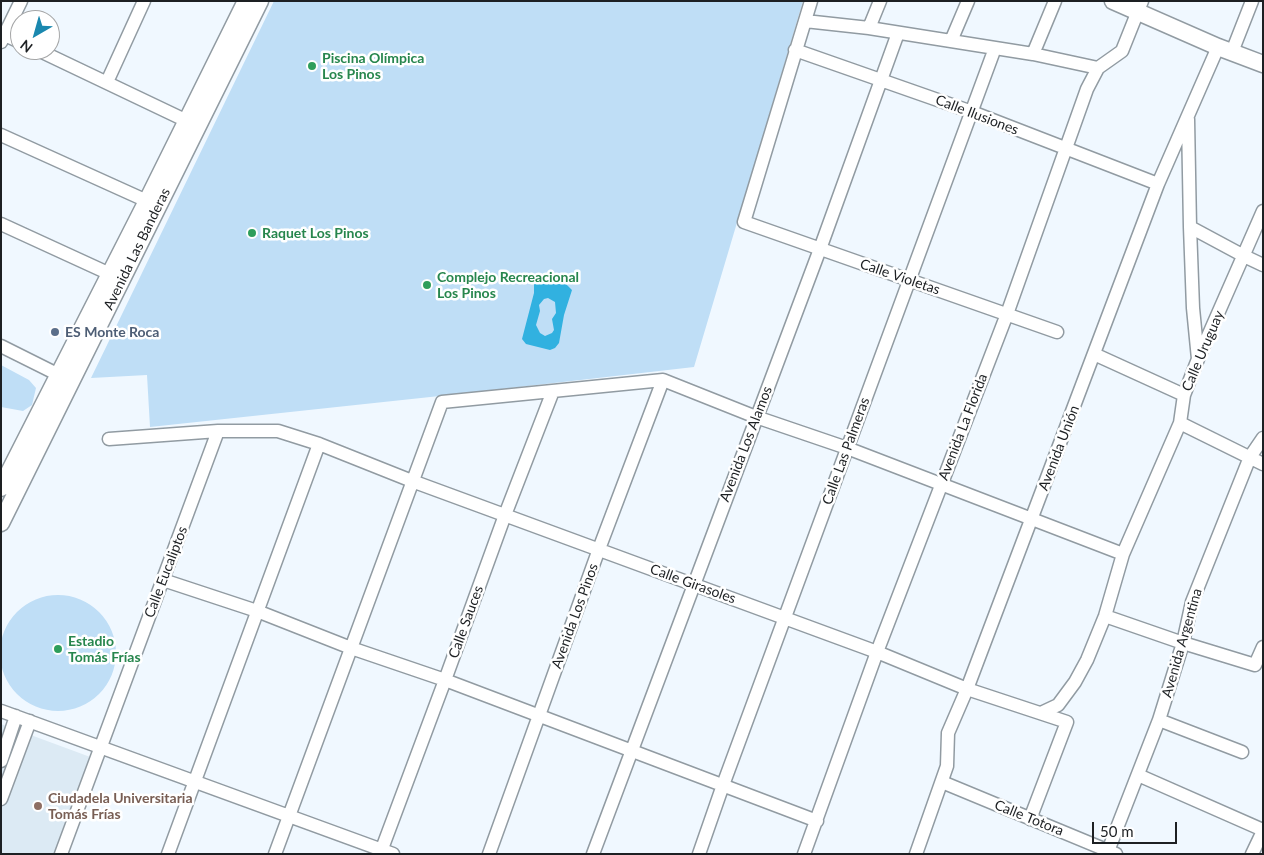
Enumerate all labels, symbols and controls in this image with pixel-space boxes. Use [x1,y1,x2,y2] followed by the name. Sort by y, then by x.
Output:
[10,10,60,60] north arrow
[17,36,36,56] text: N
[322,50,424,82] place label: Piscina Olímpica Los Pinos
[306,60,318,72] marker: Piscina Olímpica Los Pinos
[933,91,1021,139] street label: Calle Ilusiones
[100,185,174,313] street label: Avenida Las Banderas
[262,225,369,241] place label: Raquet Los Pinos
[246,227,258,239] marker: Raquet Los Pinos
[858,255,942,299] street label: Calle Violetas
[437,269,579,302] place label: Complejo Recreacional Los Pinos
[421,279,433,291] marker: Complejo Recreacional Los Pinos
[1178,308,1228,394] street label: Calle Uruguay
[65,324,159,340] place label: ES Monte Roca
[49,326,61,338] marker: ES Monte Roca
[935,371,991,483] street label: Avenida La Florida
[716,384,776,504] street label: Avenida Los Alamos
[819,395,873,507] street label: Calle Las Palmeras
[1035,403,1083,493] street label: Avenida Unión
[141,524,191,620] street label: Calle Eucaliptos
[548,561,602,671] street label: Avenida Los Pinos
[648,561,738,607] street label: Calle Girasoles
[445,583,487,661] street label: Calle Sauces
[1158,586,1206,700] street label: Avenida Argentina
[68,633,141,666] place label: Estadio Tomás Frías
[52,643,64,655] marker: Estadio Tomás Frías
[48,790,193,822] place label: Ciudadela Universitaria Tomás Frías
[992,797,1066,839] street label: Calle Totora
[32,800,44,812] marker: Ciudadela Universitaria Tomás Frías
[1094,812,1179,844] scale bar
[1100,822,1134,840] text: 50 m

